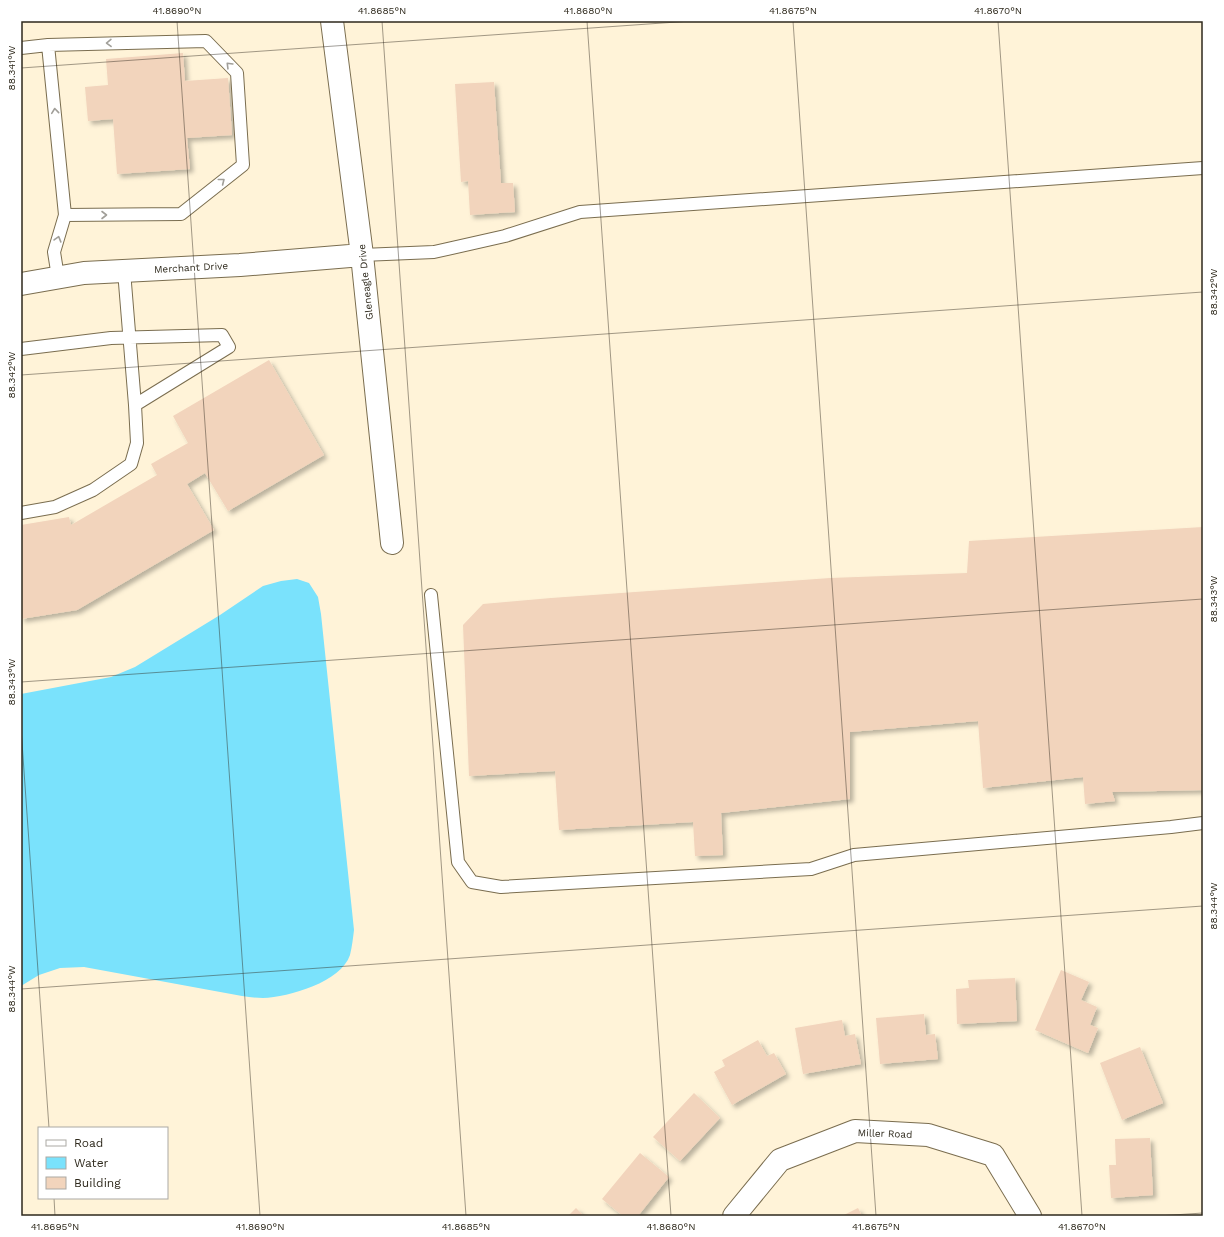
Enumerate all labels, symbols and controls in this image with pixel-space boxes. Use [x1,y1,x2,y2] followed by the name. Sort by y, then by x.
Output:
[152,5,202,16] text: 41.8690°N
[358,5,406,16] text: 41.8685°N
[563,5,613,16] text: 41.8680°N
[769,5,817,16] text: 41.8675°N
[974,5,1022,16] text: 41.8670°N
[106,39,112,48] one-way arrow
[6,45,17,90] text: 88.341°W
[226,62,234,70] one-way arrow
[50,107,59,114] one-way arrow
[218,179,225,186] one-way arrow
[101,211,107,219] one-way arrow
[53,236,62,243] one-way arrow
[356,243,375,320] street label: Gleneagle Drive
[154,260,229,275] street label: Merchant Drive
[1208,268,1219,315] text: 88.342°W
[6,351,17,398] text: 88.342°W
[1208,575,1219,622] text: 88.343°W
[6,658,17,705] text: 88.343°W
[1208,882,1219,930] text: 88.344°W
[6,965,17,1013] text: 88.344°W
[38,1127,168,1199] legend
[857,1127,913,1140] street label: Miller Road
[74,1136,103,1150] text: Road
[74,1156,109,1170] text: Water
[74,1176,121,1190] text: Building
[31,1221,79,1232] text: 41.8695°N
[235,1221,285,1232] text: 41.8690°N
[442,1221,490,1232] text: 41.8685°N
[646,1221,696,1232] text: 41.8680°N
[852,1221,900,1232] text: 41.8675°N
[1058,1221,1106,1232] text: 41.8670°N

